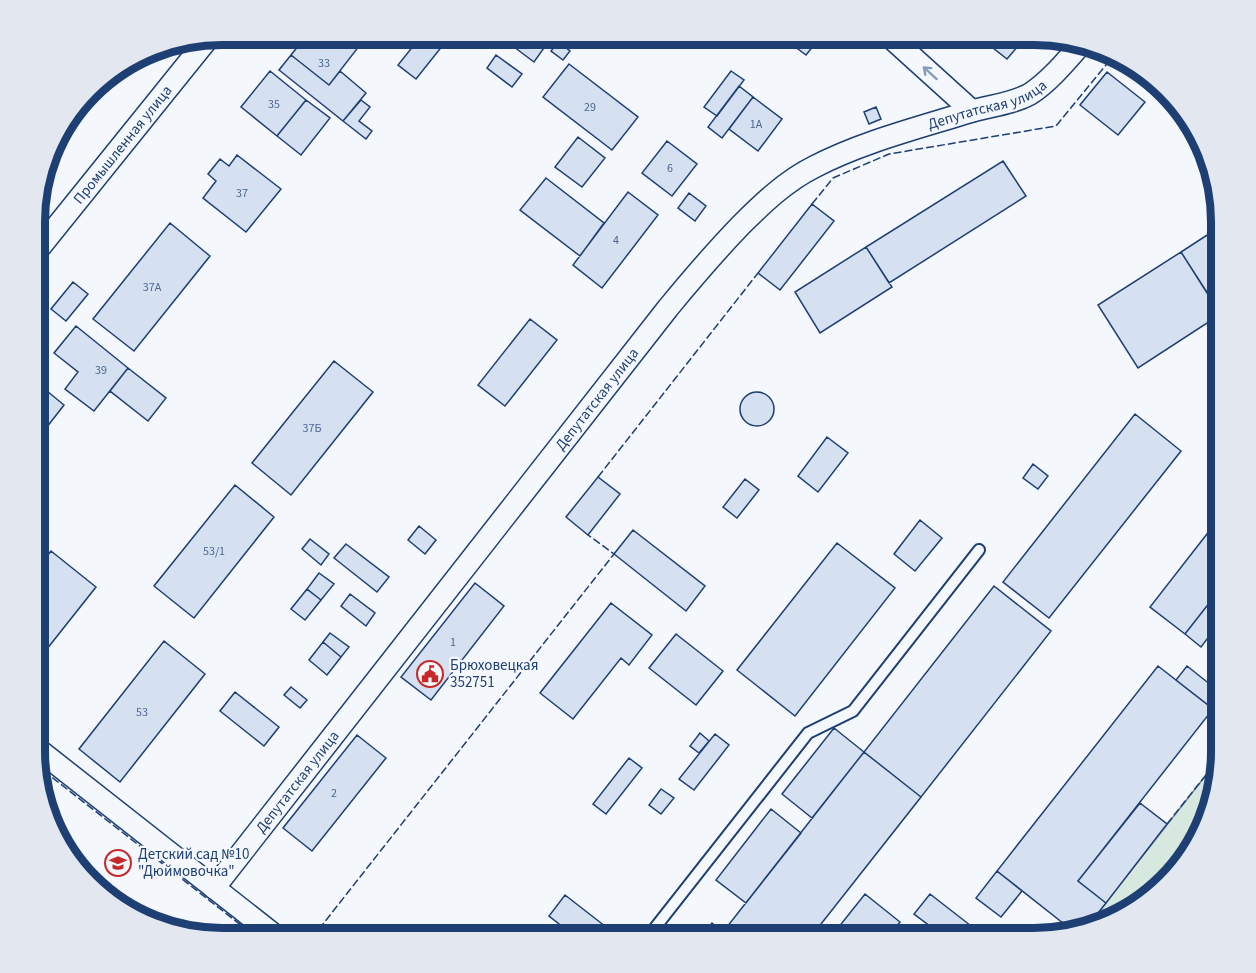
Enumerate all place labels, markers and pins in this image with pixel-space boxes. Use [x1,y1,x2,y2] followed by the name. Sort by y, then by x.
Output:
[450,655,538,693] place label: Брюховецкая 352751
[415,659,445,689] public building icon: Брюховецкая 352751
[138,844,249,882] place label: Детский сад №10 "Дюймовочка"
[103,848,133,878] school or university icon: Детский сад №10 "Дюймовочка"

